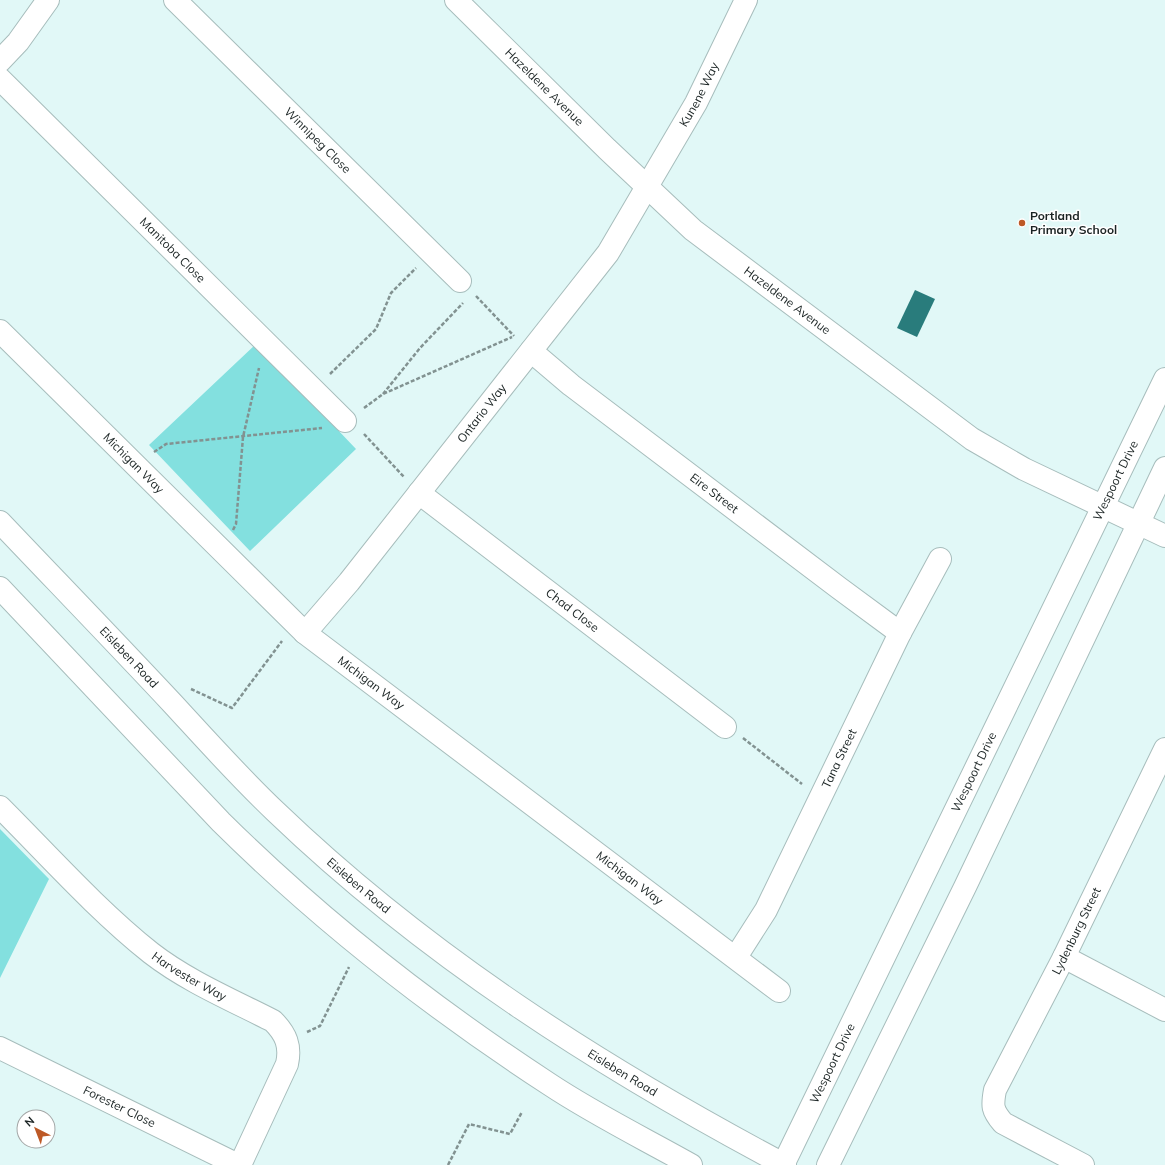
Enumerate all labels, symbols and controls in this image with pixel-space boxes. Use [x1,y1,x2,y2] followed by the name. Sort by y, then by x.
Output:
[502,45,587,129] street label: Hazeldene Avenue
[676,59,722,129] street label: Kunene Way
[281,104,354,176] street label: Winnipeg Close
[1030,208,1117,237] place label: Portland Primary School
[137,214,209,285] street label: Manitoba Close
[1017,218,1027,228] marker: Portland Primary School
[741,263,834,337] street label: Hazeldene Avenue
[453,380,510,446] street label: Ontario Way
[100,430,168,497] street label: Michigan Way
[1089,438,1141,523] street label: Wespoort Drive
[687,470,742,516] street label: Eire Street
[543,585,602,635] street label: Chad Close
[97,623,162,691] street label: Eisleben Road
[335,652,408,713] street label: Michigan Way
[818,726,860,790] street label: Tana Street
[948,729,999,814] street label: Wespoort Drive
[594,848,667,908] street label: Michigan Way
[324,854,394,916] street label: Eisleben Road
[1048,885,1104,977] street label: Lydenburg Street
[149,948,230,1004] street label: Harvester Way
[806,1021,858,1106] street label: Wespoort Drive
[585,1046,660,1099] street label: Eisleben Road
[81,1082,158,1130] street label: Forester Close
[16,1109,56,1149] north arrow
[22,1114,37,1130] text: N

